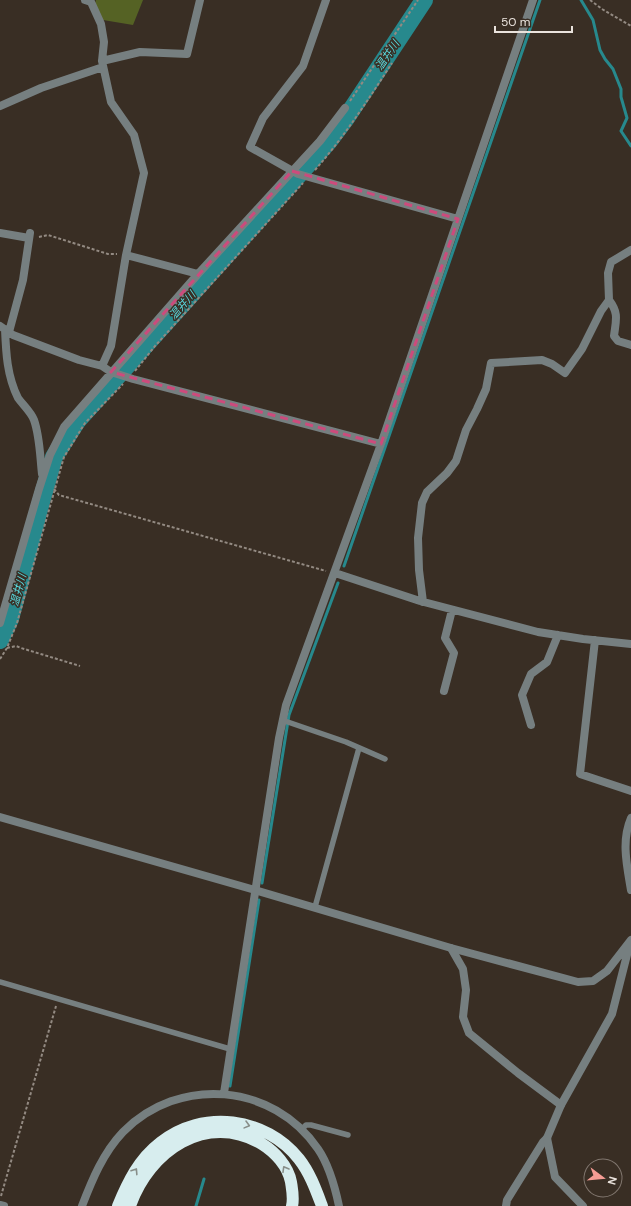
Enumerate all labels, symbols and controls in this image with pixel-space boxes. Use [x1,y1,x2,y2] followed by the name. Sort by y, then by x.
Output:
[495,8,572,34] scale bar
[501,14,530,30] text: 50 m
[372,37,403,73] water label: 温井川
[166,287,199,322] water label: 温井川
[7,571,29,608] water label: 温井川
[243,1120,250,1129] one-way arrow
[583,1158,623,1198] north arrow
[283,1166,290,1173] one-way arrow
[130,1168,138,1175] one-way arrow
[605,1175,620,1187] text: N

